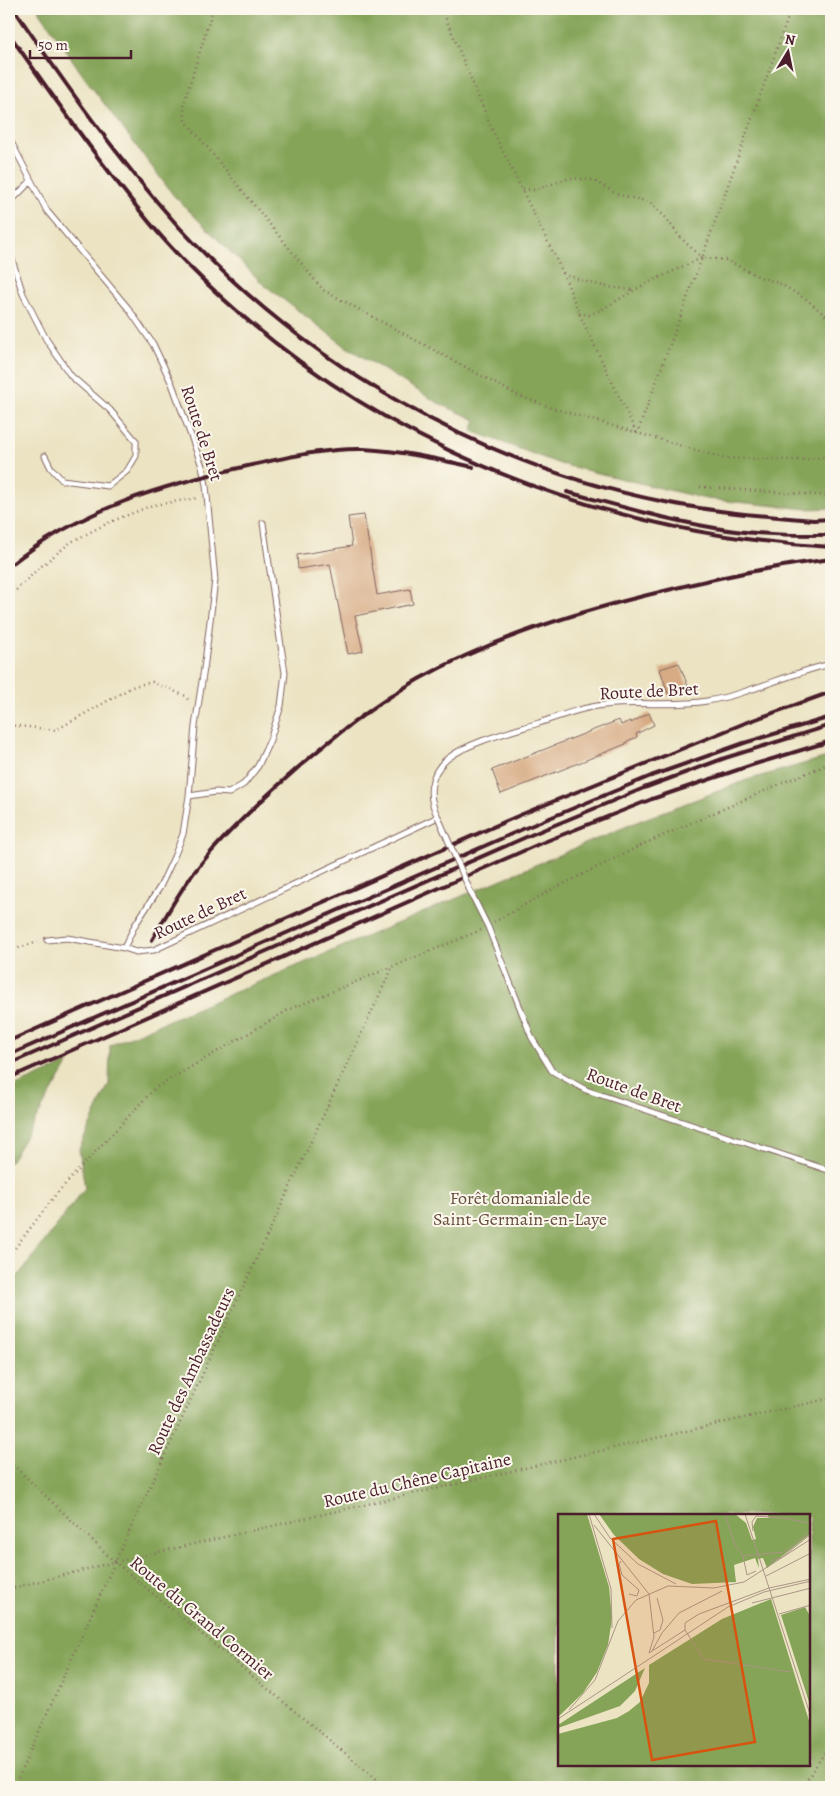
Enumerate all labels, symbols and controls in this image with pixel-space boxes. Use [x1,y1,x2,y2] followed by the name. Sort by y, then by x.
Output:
[30,28,131,60] scale bar
[762,28,812,78] north arrow
[783,29,797,50] text: N
[38,35,68,55] text: 50 m
[175,382,229,484] street label: Route de Bret
[599,676,699,706] street label: Route de Bret
[150,881,250,945] street label: Route de Bret
[583,1062,685,1118] street label: Route de Bret
[433,1186,607,1231] park label: Forêt domaniale de Saint-Germain-en-Laye
[142,1283,240,1459] street label: Route des Ambassadeurs
[321,1447,513,1513] street label: Route du Chêne Capitaine
[558,1514,810,1766] inset map
[125,1551,279,1686] street label: Route du Grand Cormier

